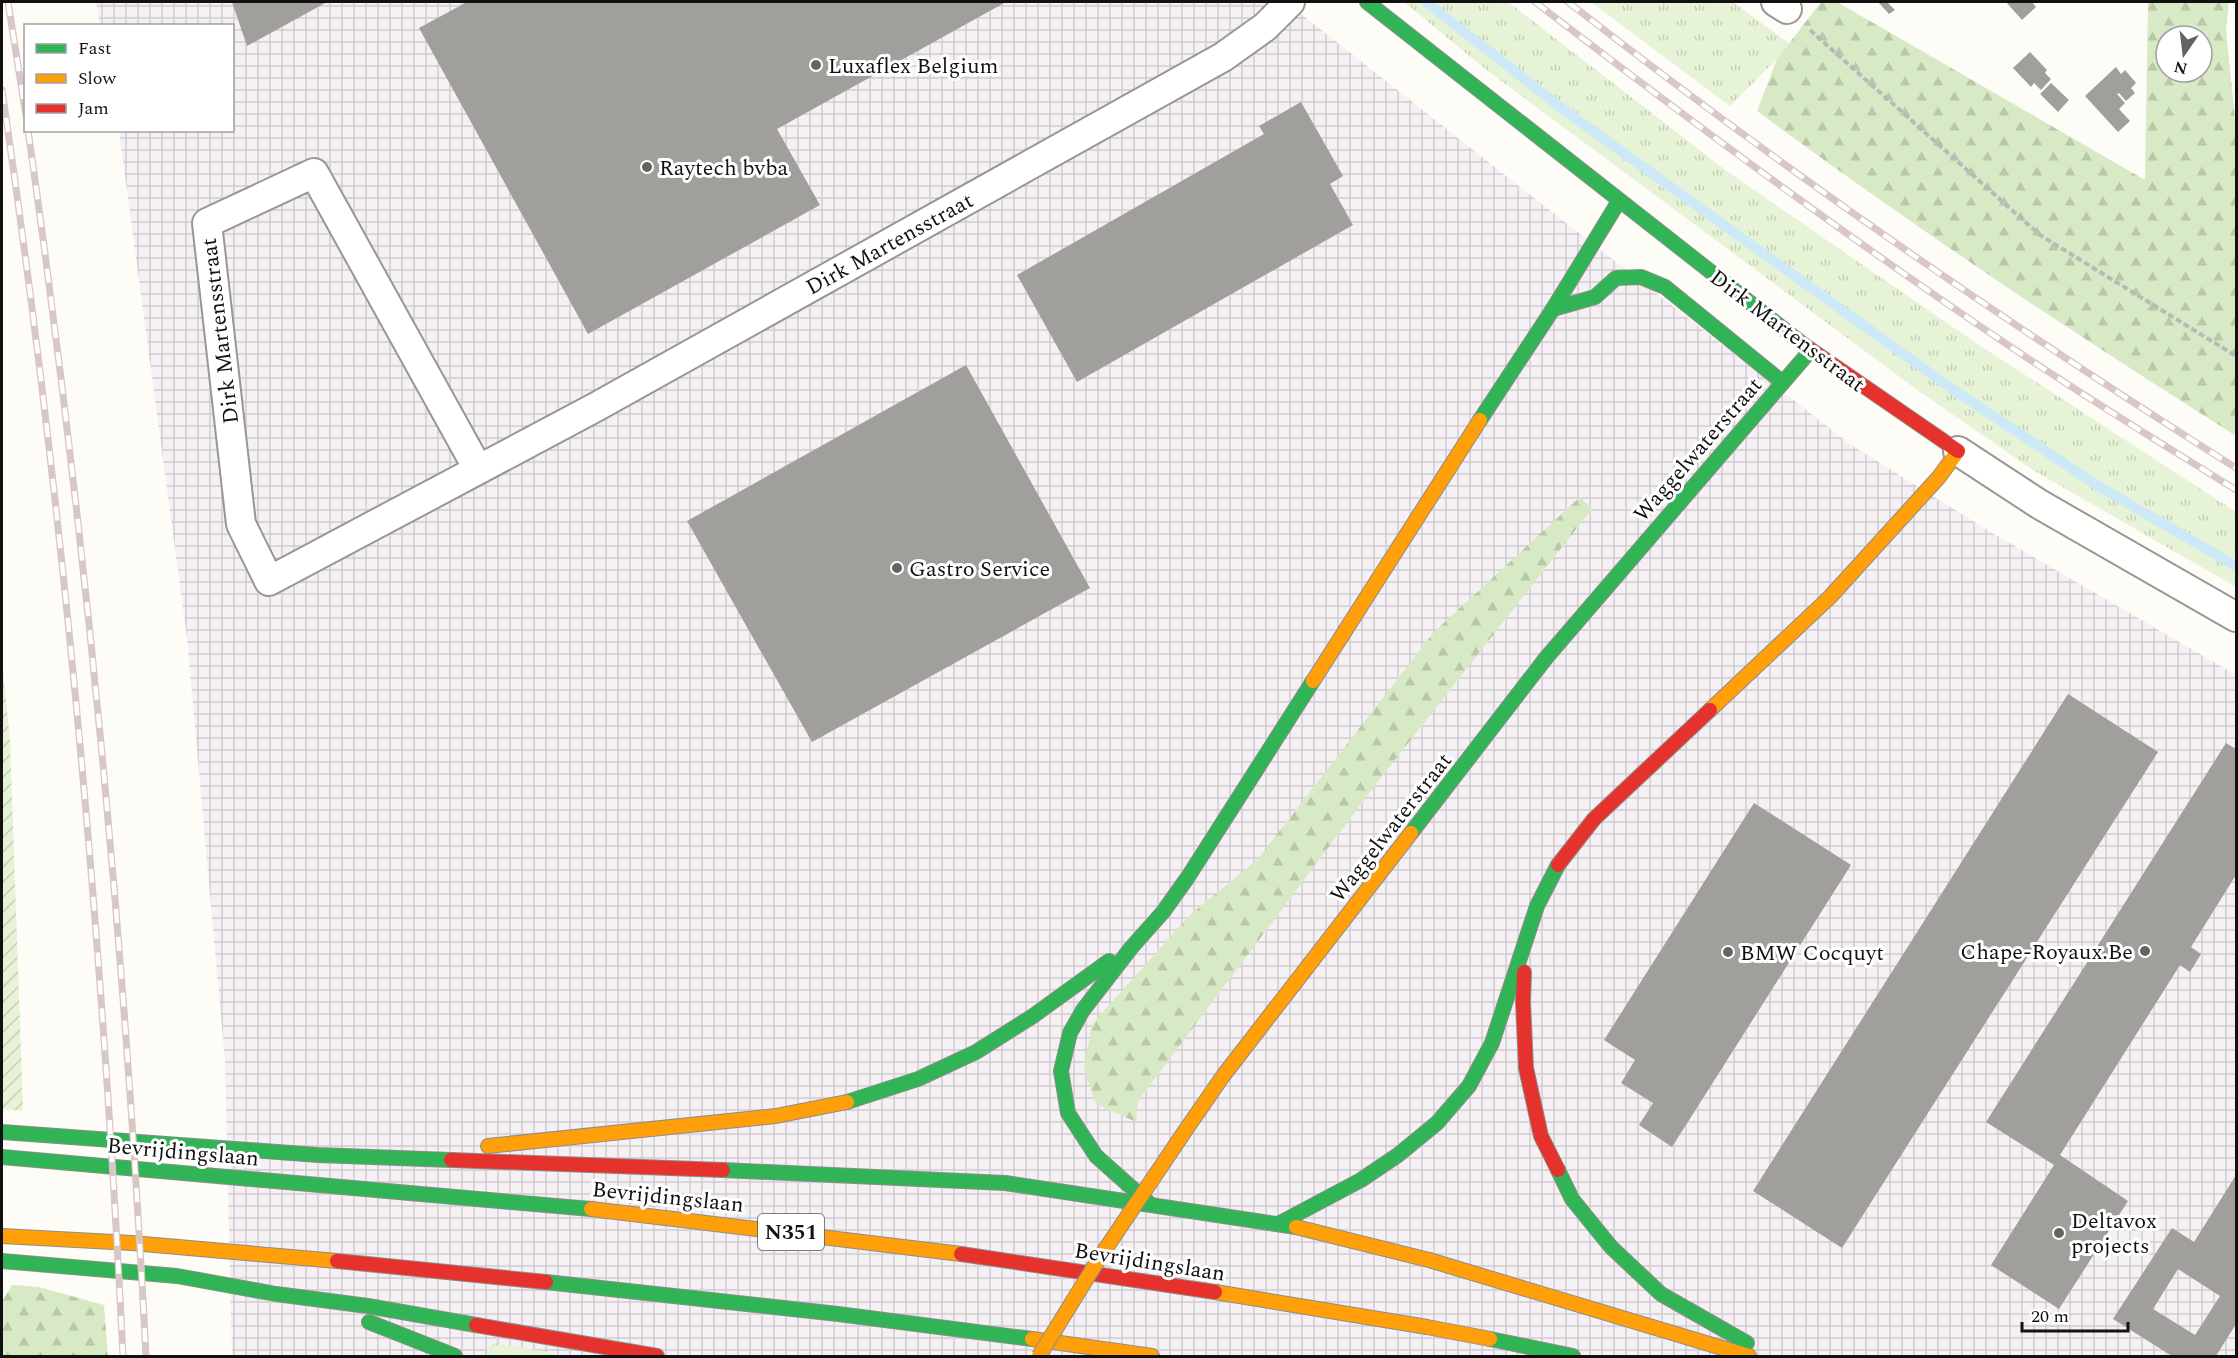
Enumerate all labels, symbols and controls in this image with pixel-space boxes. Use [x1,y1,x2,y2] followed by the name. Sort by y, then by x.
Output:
[24,24,234,132] legend
[2154,24,2214,84] north arrow
[78,35,111,62] text: Fast
[828,50,999,83] place label: Luxaflex Belgium
[2171,54,2190,81] text: N
[809,58,823,72] marker: Luxaflex Belgium
[78,65,117,92] text: Slow
[78,95,109,122] text: Jam
[659,152,789,185] place label: Raytech bvba
[640,160,654,174] marker: Raytech bvba
[800,184,980,304] street label: Dirk Martensstraat
[193,236,248,426] street label: Dirk Martensstraat
[1702,262,1872,401] street label: Dirk Martensstraat
[1626,370,1771,530] street label: Waggelwaterstraat
[909,553,1050,586] place label: Gastro Service
[890,561,904,575] marker: Gastro Service
[1322,746,1460,910] street label: Waggelwaterstraat
[1960,936,2133,969] place label: Chape-Royaux.Be
[1740,937,1884,970] place label: BMW Cocquyt
[2138,944,2152,958] marker: Chape-Royaux.Be
[1721,945,1735,959] marker: BMW Cocquyt
[106,1129,260,1176] street label: Bevrijdingslaan
[590,1173,745,1222] street label: Bevrijdingslaan
[2071,1205,2157,1263] place label: Deltavox projects
[758,1214,824,1250] road number: N351
[2052,1226,2066,1240] marker: Deltavox projects
[1072,1234,1228,1291] street label: Bevrijdingslaan
[2022,1295,2128,1333] scale bar
[2031,1303,2069,1330] text: 20 m

